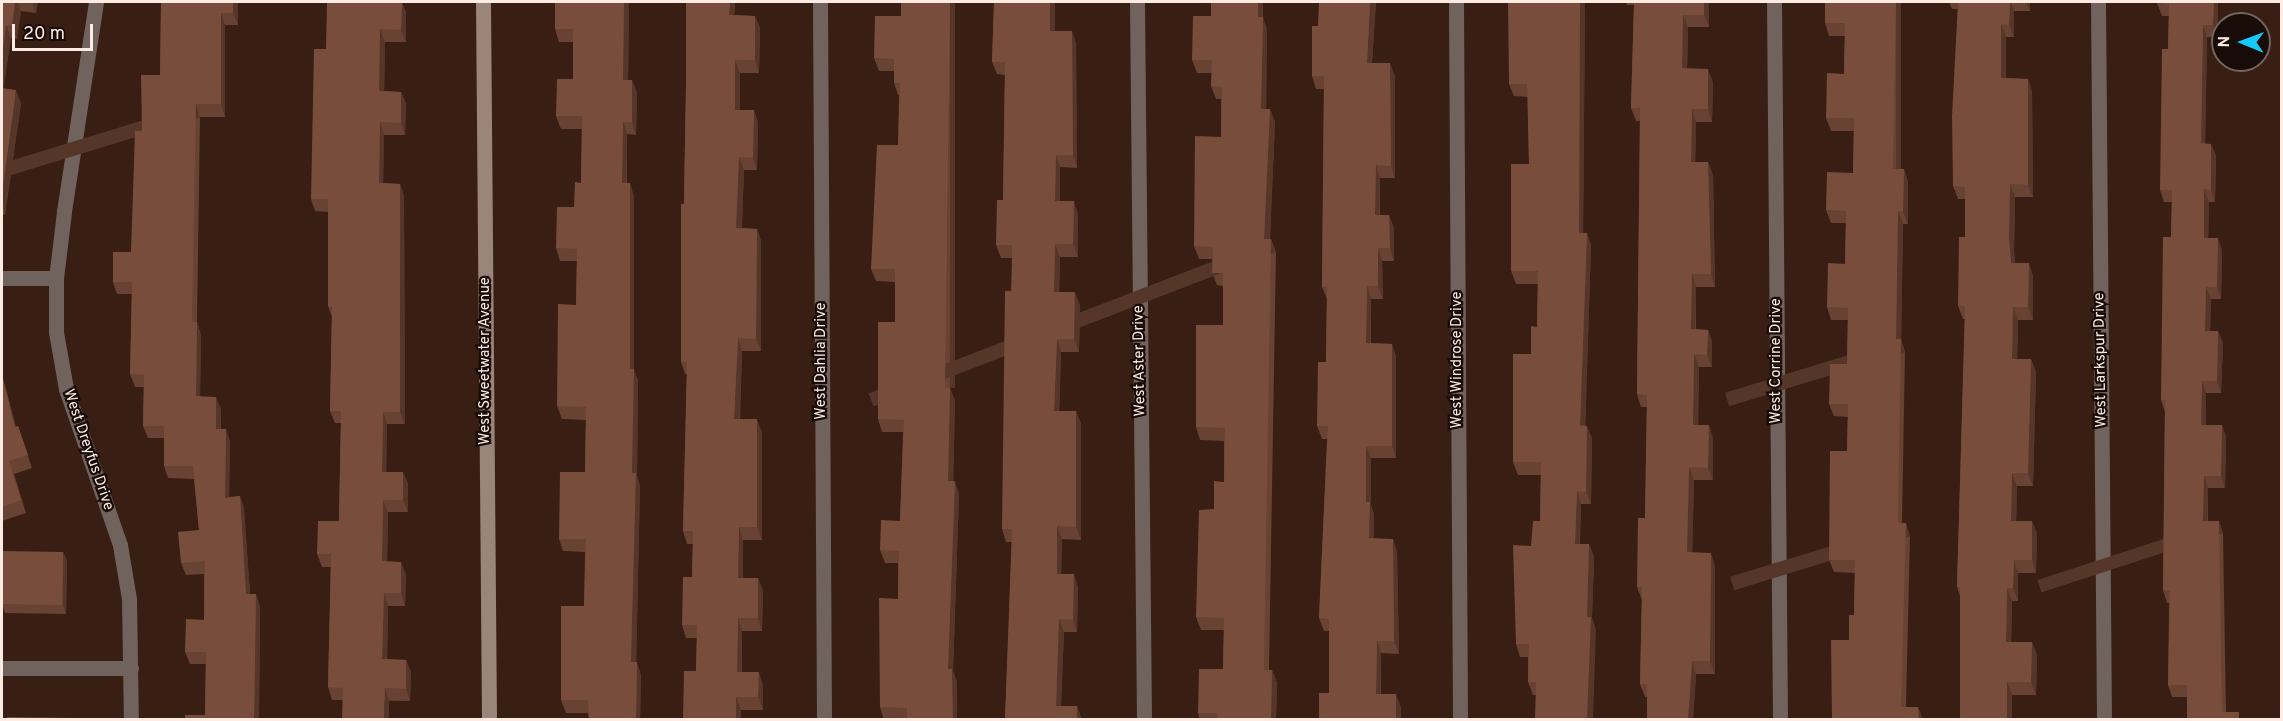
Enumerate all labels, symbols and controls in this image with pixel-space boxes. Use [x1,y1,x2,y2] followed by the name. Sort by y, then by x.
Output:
[15,12,96,50] scale bar
[2211,12,2271,72] north arrow
[23,23,65,46] text: 20 m
[2215,36,2235,48] text: N
[477,277,495,445] street label: West Sweetwater Avenue
[1449,291,1467,429] street label: West Windrose Drive
[2091,292,2111,428] street label: West Larkspur Drive
[1768,298,1786,424] street label: West Corrine Drive
[813,302,831,420] street label: West Dahlia Drive
[1130,305,1150,417] street label: West Aster Drive
[59,387,117,513] street label: West Dreyfus Drive

